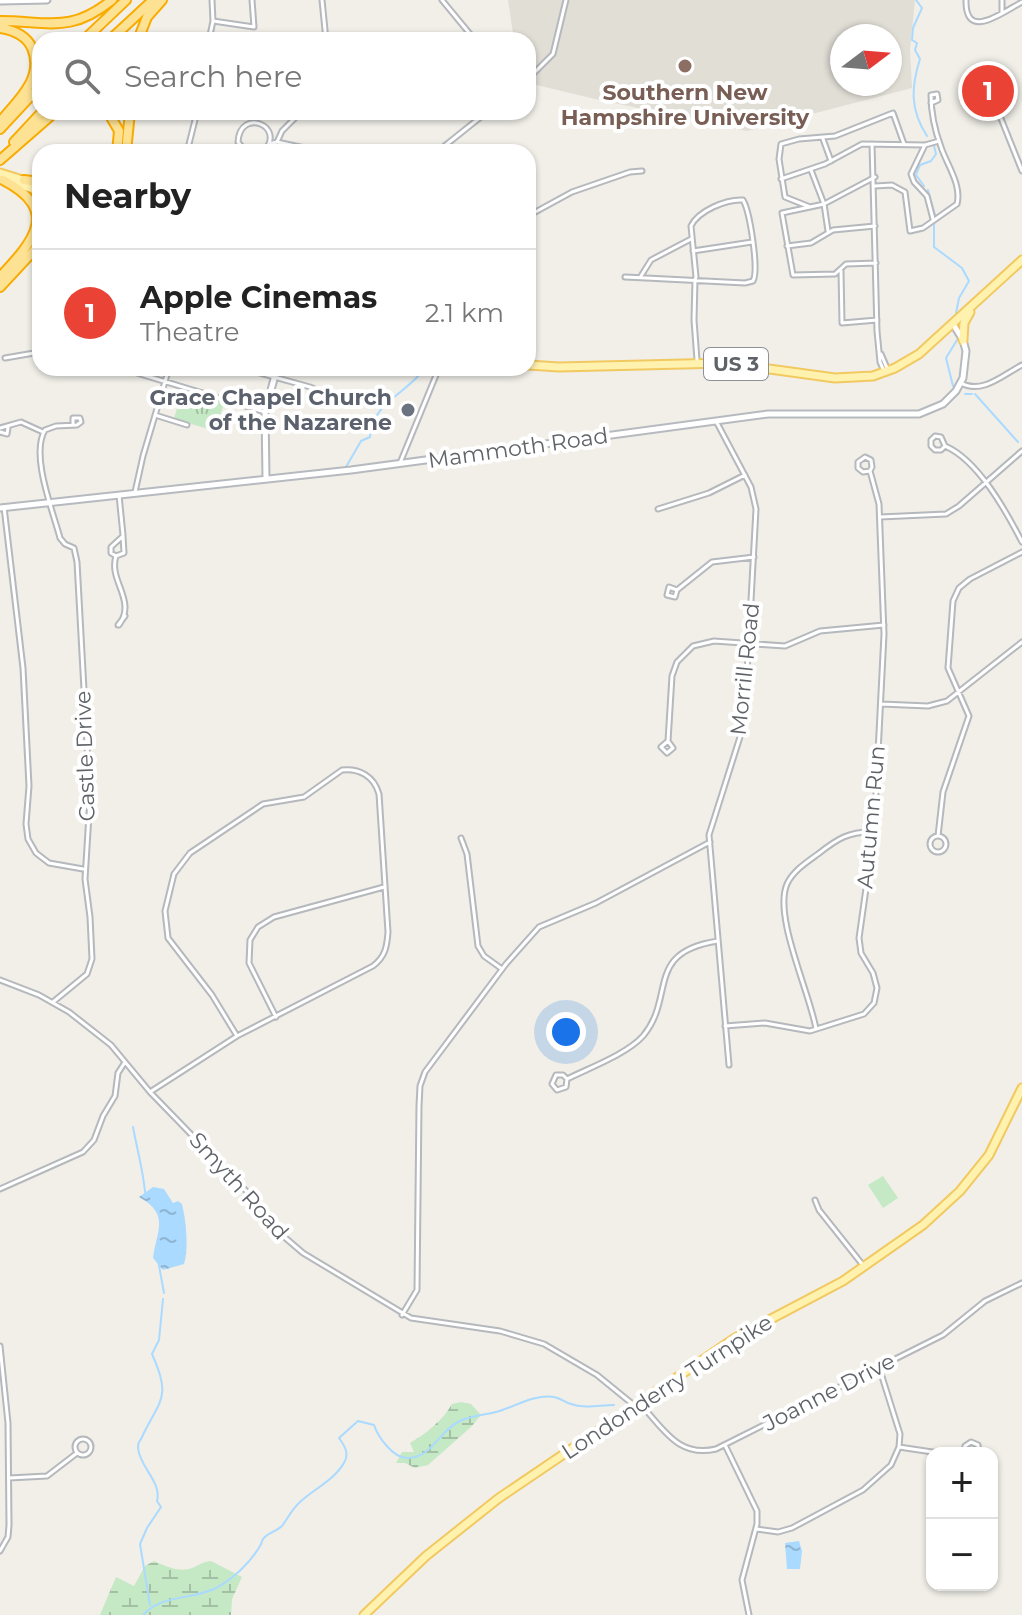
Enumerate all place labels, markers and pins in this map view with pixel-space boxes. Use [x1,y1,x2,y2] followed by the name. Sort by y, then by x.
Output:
[676,57,694,75] marker: Southern New Hampshire University
[962,61,1014,121] pin: 1
[561,79,810,131] place label: Southern New Hampshire University
[150,384,392,436] place label: Grace Chapel Church of the Nazarene
[399,401,417,419] marker: Grace Chapel Church of the Nazarene

